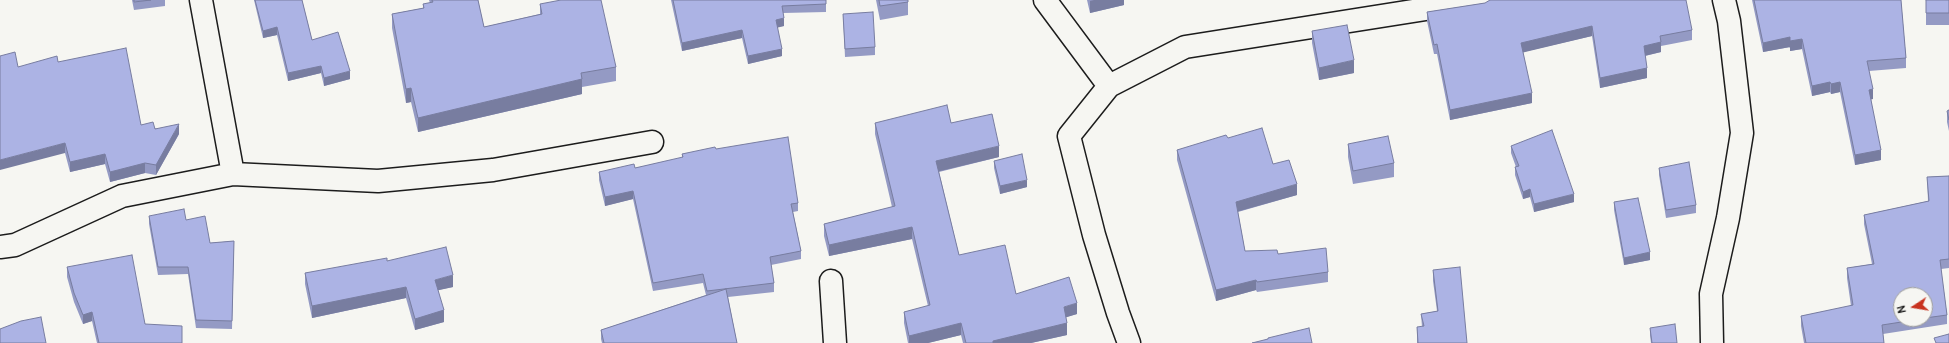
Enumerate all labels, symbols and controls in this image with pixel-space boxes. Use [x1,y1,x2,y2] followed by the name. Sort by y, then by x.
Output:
[1893,287,1933,327] north arrow
[1895,304,1909,314] text: N

